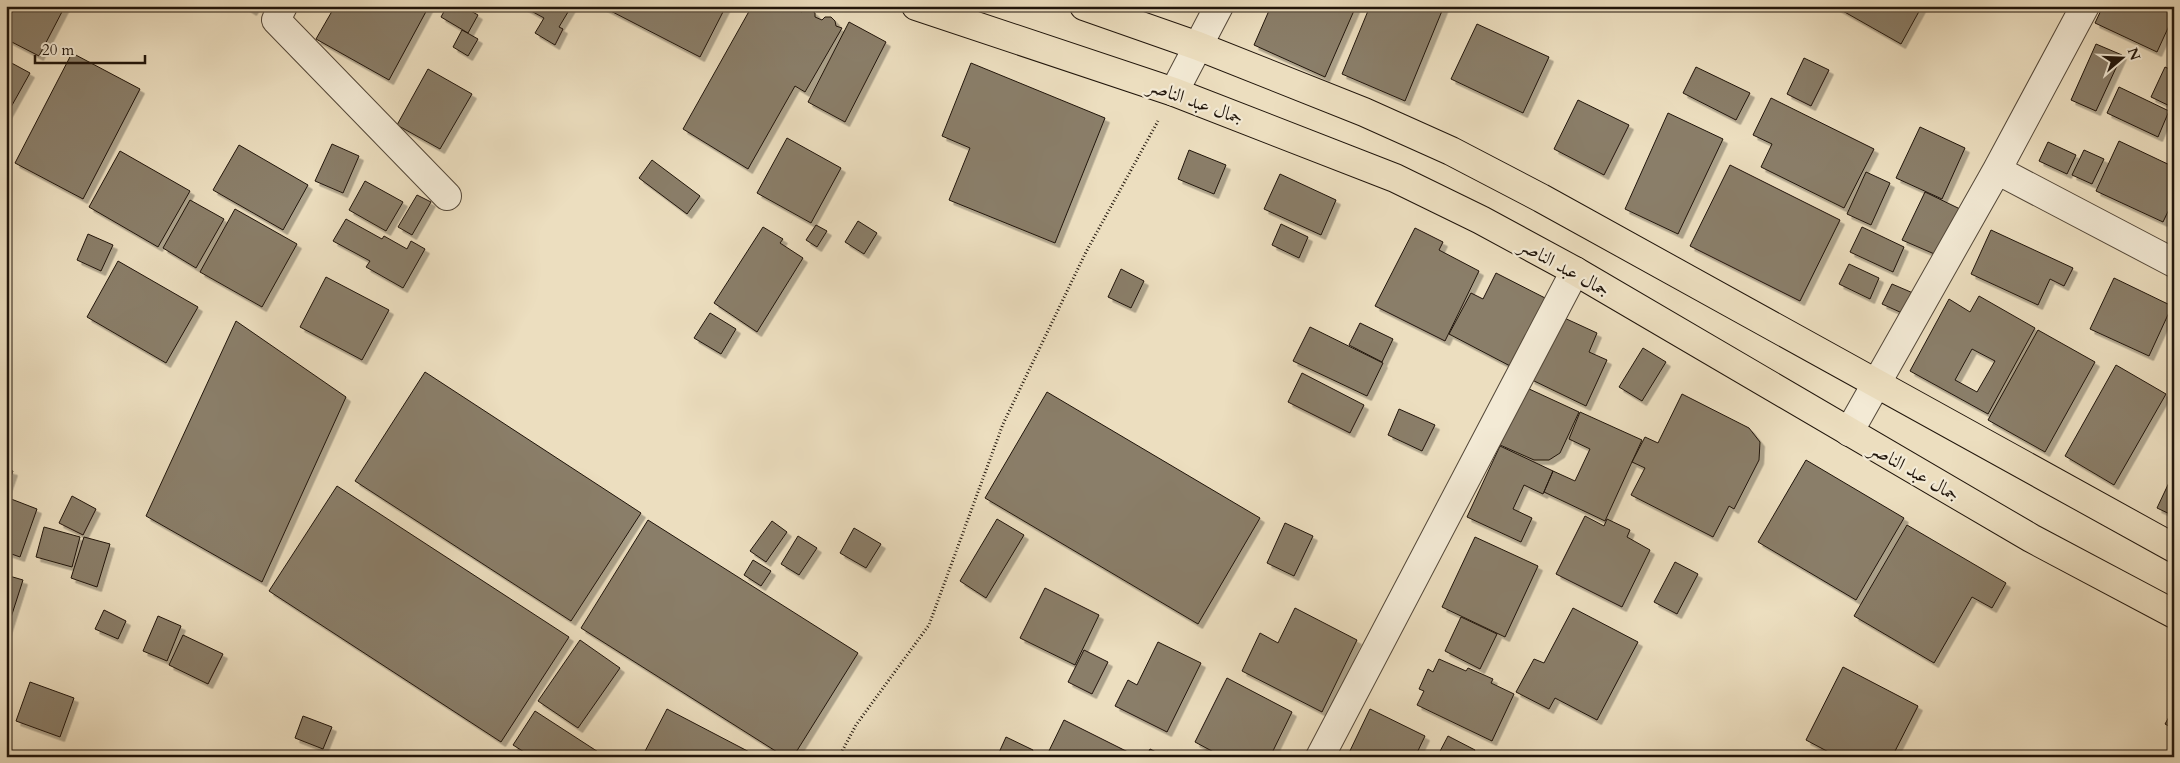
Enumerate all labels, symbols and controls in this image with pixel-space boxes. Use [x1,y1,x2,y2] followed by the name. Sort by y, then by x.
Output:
[35,32,145,64] scale bar
[2098,32,2148,82] north arrow
[42,40,74,60] text: 20 m
[2123,45,2145,63] text: N
[1143,72,1247,131] street label: جمال عبد الناصر
[1513,231,1614,303] street label: جمال عبد الناصر
[1863,435,1964,508] street label: جمال عبد الناصر

